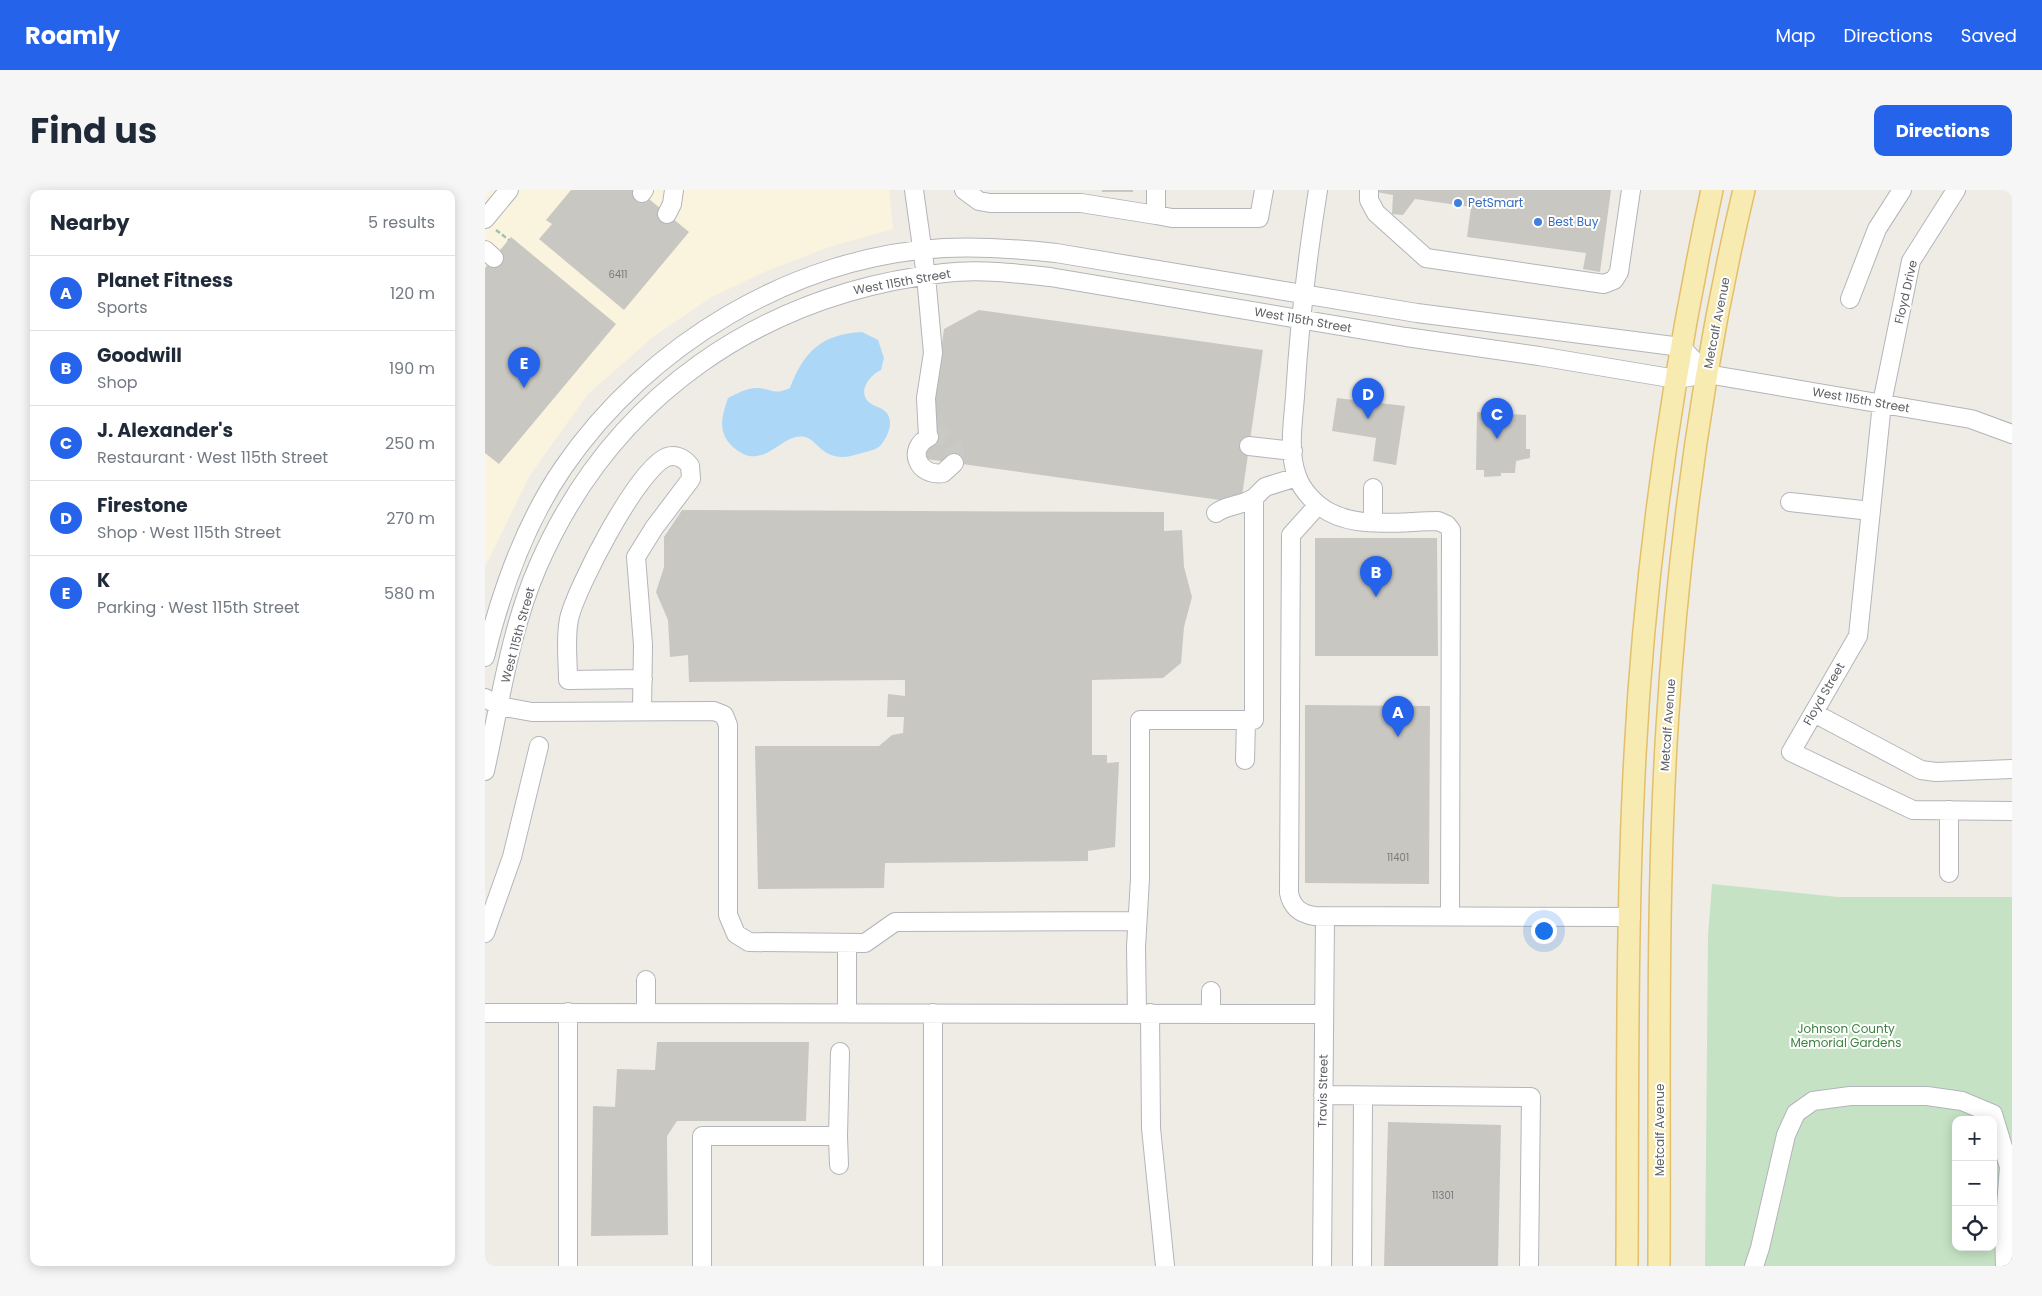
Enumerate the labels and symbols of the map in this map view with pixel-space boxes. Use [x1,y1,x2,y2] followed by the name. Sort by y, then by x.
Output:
[1468,194,1523,211] place label: PetSmart
[1452,197,1464,209] marker: PetSmart
[1548,213,1599,230] place label: Best Buy
[1532,216,1544,228] marker: Best Buy
[1890,258,1921,325] street label: Floyd Drive
[852,265,952,298] street label: West 115th Street
[608,267,628,282] house number: 6411
[1699,276,1734,370] street label: Metcalf Avenue
[1253,303,1353,336] street label: West 115th Street
[508,347,540,388] pin: E
[1352,378,1384,419] pin: D
[1811,383,1911,416] street label: West 115th Street
[1481,398,1513,439] pin: C
[1360,556,1392,597] pin: B
[497,585,538,685] street label: West 115th Street
[1799,659,1848,728] street label: Floyd Street
[1656,678,1679,772] street label: Metcalf Avenue
[1382,696,1414,737] pin: A
[1387,850,1409,865] house number: 11401
[1531,918,1557,944] your location
[1791,1020,1901,1051] park label: Johnson County Memorial Gardens
[1313,1054,1332,1128] street label: Travis Street
[1651,1084,1668,1176] street label: Metcalf Avenue
[1432,1188,1454,1203] house number: 11301

